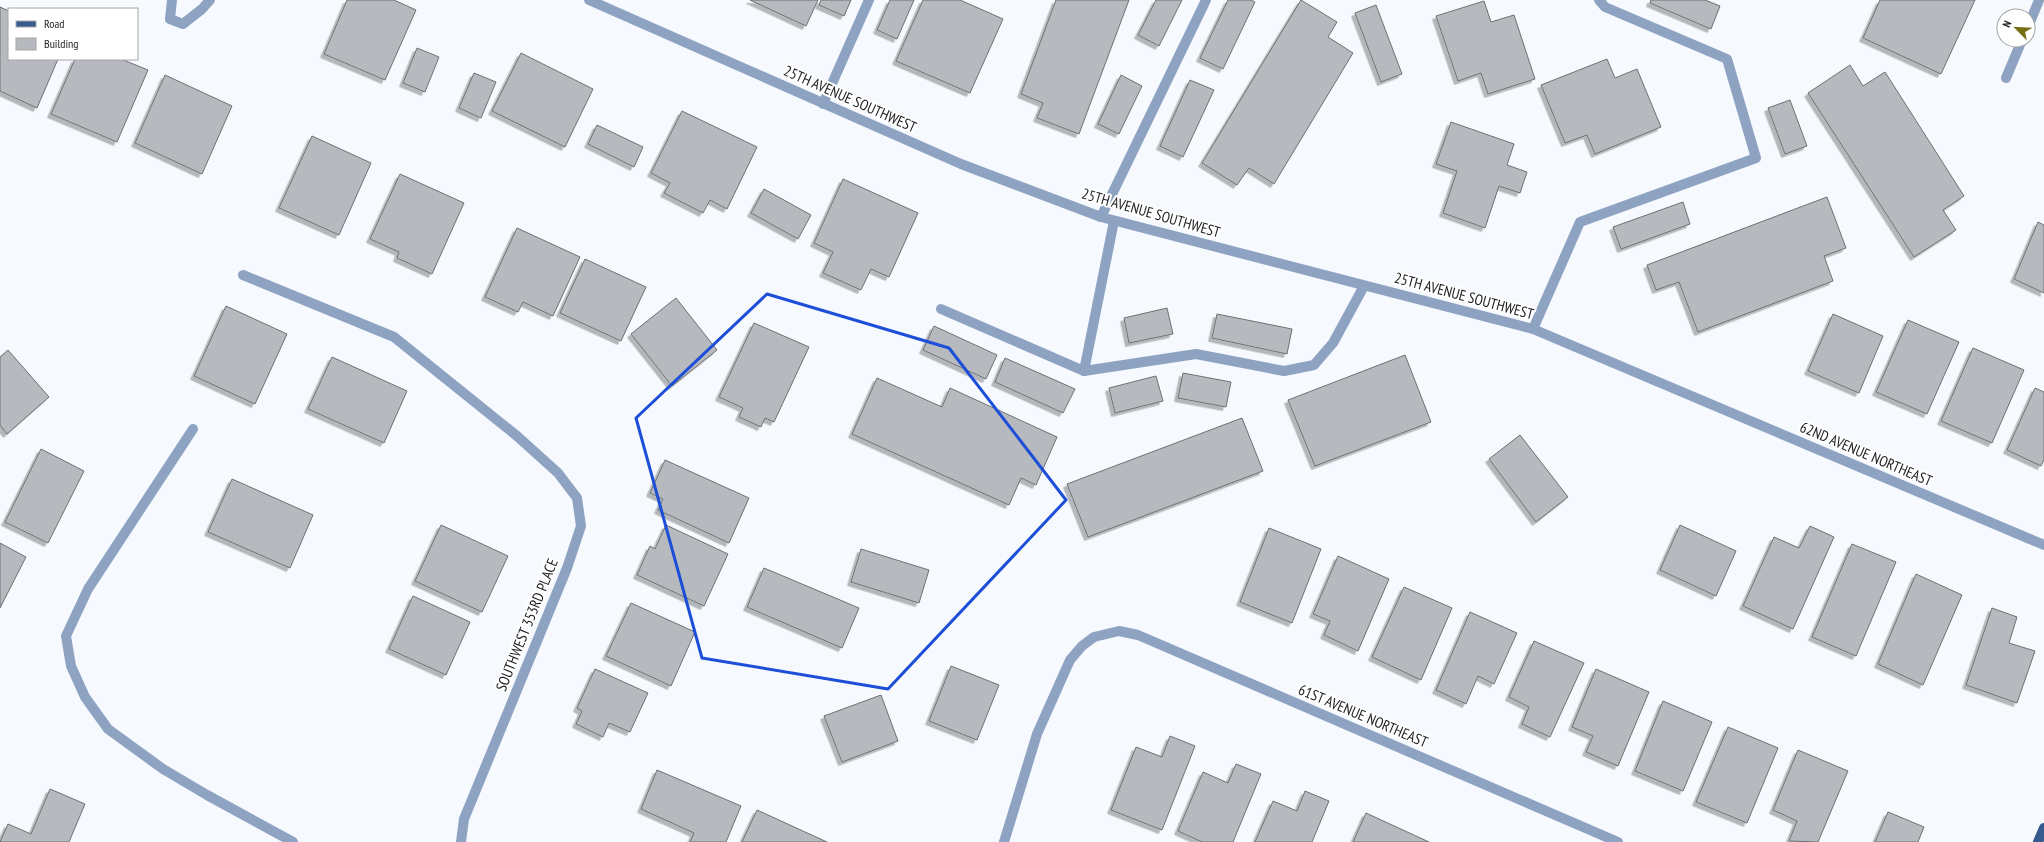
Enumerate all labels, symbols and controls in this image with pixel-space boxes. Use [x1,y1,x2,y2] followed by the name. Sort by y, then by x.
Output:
[8,8,138,60] legend
[1996,8,2036,48] north arrow
[44,16,64,31] text: Road
[1999,18,2014,29] text: N
[44,36,79,51] text: Building
[781,61,920,136] street label: 25TH AVENUE SOUTHWEST
[1080,184,1223,241] street label: 25TH AVENUE SOUTHWEST
[1392,268,1536,323] street label: 25TH AVENUE SOUTHWEST
[1797,417,1935,490] street label: 62ND AVENUE NORTHEAST
[491,556,562,694] street label: SOUTHWEST 353RD PLACE
[1296,680,1431,751] street label: 61ST AVENUE NORTHEAST

